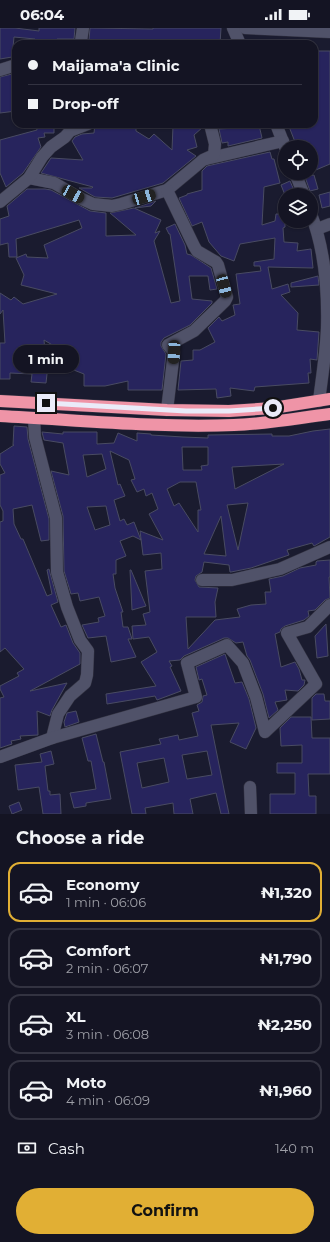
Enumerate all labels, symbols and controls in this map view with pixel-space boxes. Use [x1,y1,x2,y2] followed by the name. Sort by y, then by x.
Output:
[20,5,64,24] text: 06:04
[52,56,180,75] text: Maijama'a Clinic
[52,94,119,113] text: Drop-off
[278,140,318,228] map controls
[278,140,318,180] button: locate
[60,183,86,205] car
[131,188,157,206] car
[278,188,318,228] button: layers
[215,273,233,299] car
[167,340,181,364] car
[13,345,79,373] callout: 1 min
[28,351,64,367] text: 1 min
[37,394,55,412] route end
[264,399,282,417] route start
[16,827,144,849] text: Choose a ride
[18,874,54,910] icon: car
[66,875,139,894] text: Economy
[261,883,312,902] text: ₦1,320
[66,894,146,910] text: 1 min · 06:06
[18,940,54,976] icon: car
[66,941,131,960] text: Comfort
[260,949,312,968] text: ₦1,790
[66,960,148,976] text: 2 min · 06:07
[18,1006,54,1042] icon: car
[66,1007,85,1026] text: XL
[258,1015,312,1034] text: ₦2,250
[66,1026,149,1042] text: 3 min · 06:08
[18,1072,54,1108] icon: car
[66,1073,106,1092] text: Moto
[259,1081,312,1100] text: ₦1,960
[66,1092,150,1108] text: 4 min · 06:09
[16,1137,38,1159] icon: cash
[48,1139,85,1158] text: Cash
[275,1140,314,1156] text: 140 m
[16,1188,314,1234] button: Confirm

